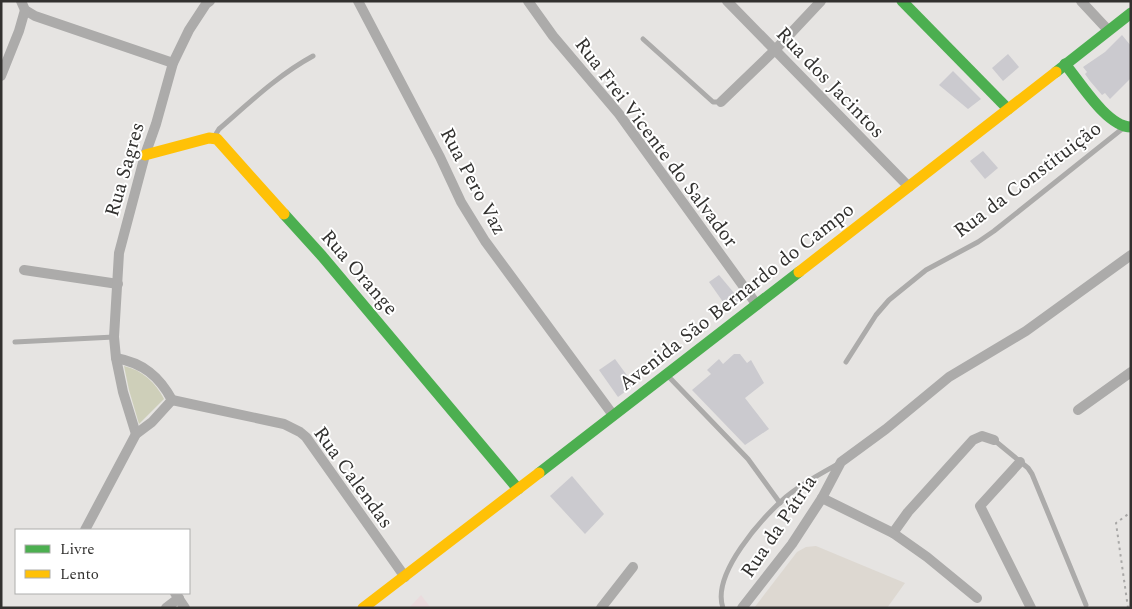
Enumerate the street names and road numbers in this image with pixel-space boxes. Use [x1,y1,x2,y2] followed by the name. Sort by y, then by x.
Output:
[769,20,892,146] street label: Rua dos Jacintos
[567,31,745,254] street label: Rua Frei Vicente do Salvador
[947,114,1108,246] street label: Rua da Constituição
[97,119,153,220] street label: Rua Sagres
[432,122,514,241] street label: Rua Pero Vaz
[612,195,861,398] street label: Avenida São Bernardo do Campo
[313,223,405,322] street label: Rua Orange
[306,420,401,535] street label: Rua Calendas
[733,469,825,584] street label: Rua da Pátria

